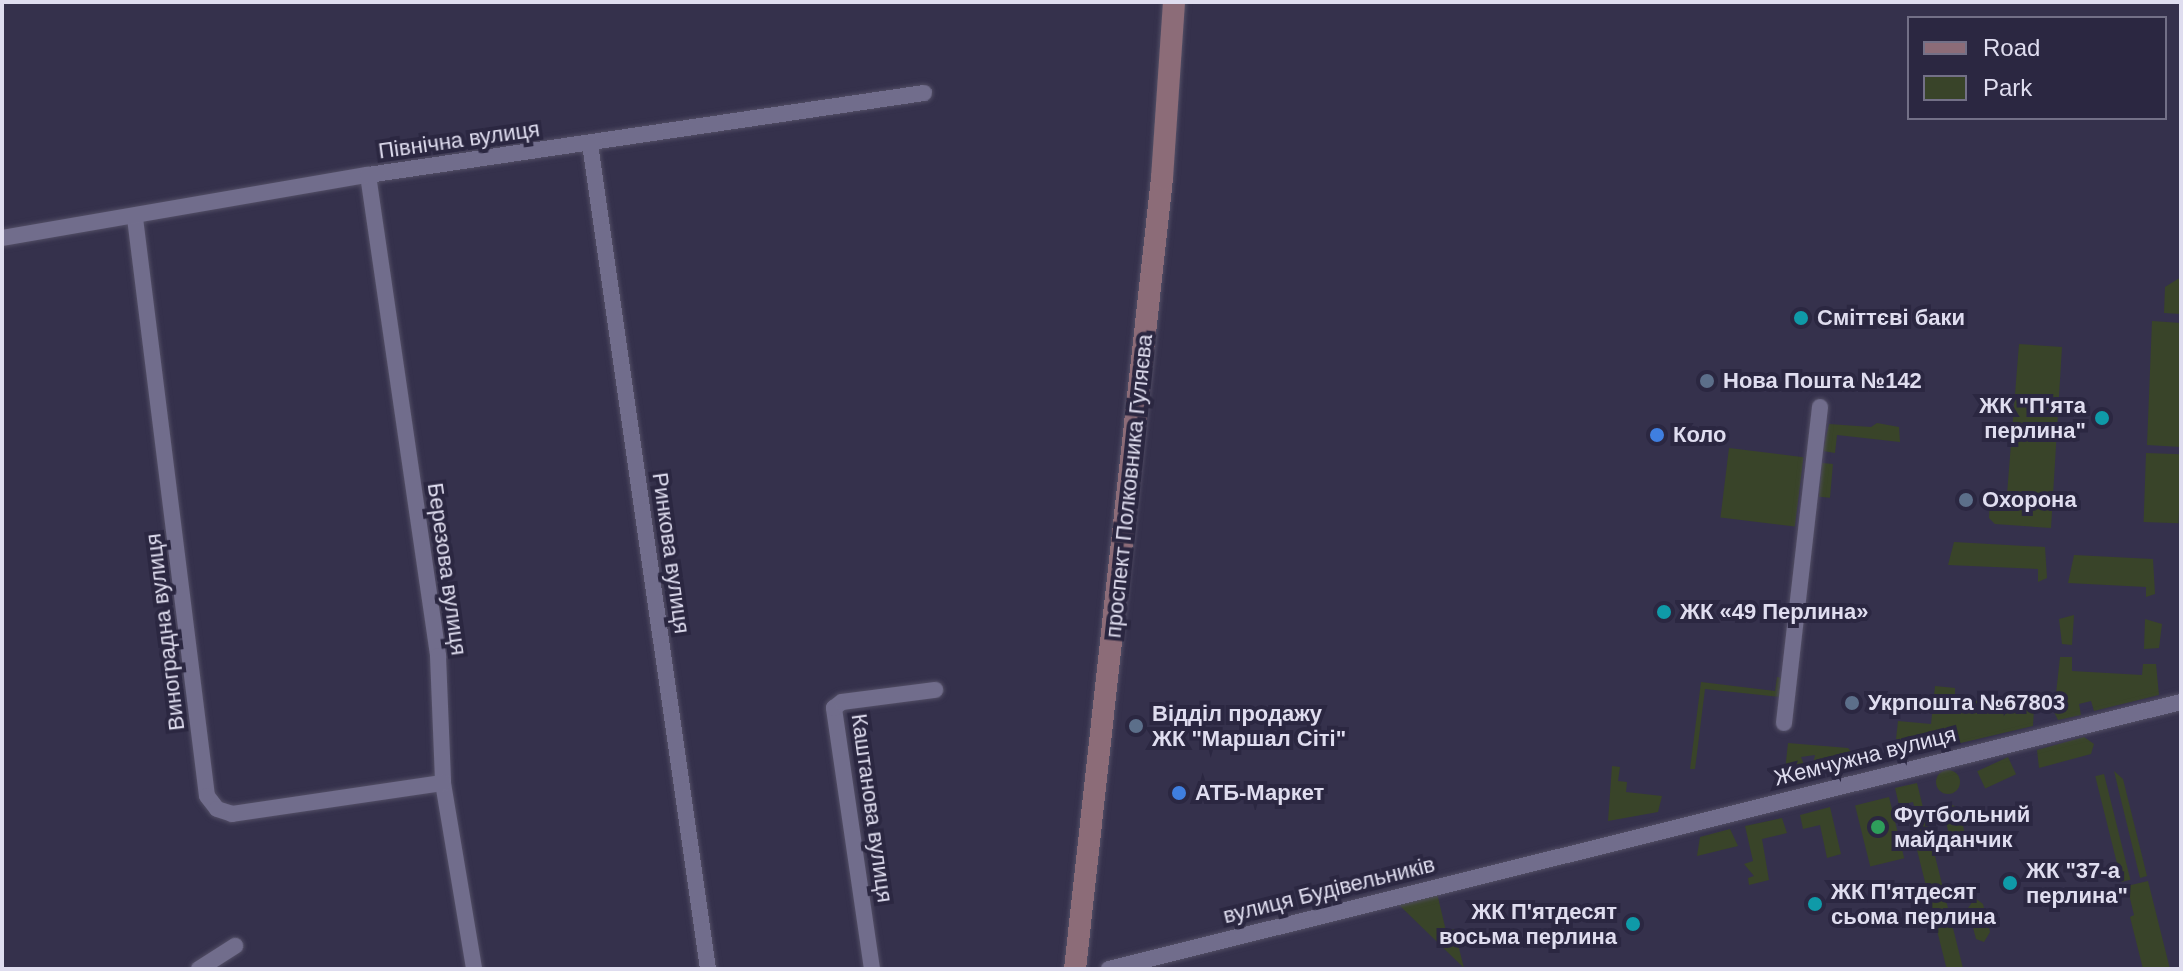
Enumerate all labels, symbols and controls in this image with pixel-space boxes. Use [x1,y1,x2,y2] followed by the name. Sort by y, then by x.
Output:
[1907,16,2167,120] legend
[1983,34,2040,61] text: Road
[1983,74,2032,101] text: Park
[377,116,541,164] street label: Північна вулиця
[1817,305,1965,331] place label: Сміттєві баки
[1792,309,1810,327] marker: Сміттєві баки
[1100,333,1158,639] street label: проспект Полковника Гуляєва
[1723,368,1922,394] place label: Нова Пошта №142
[1698,372,1716,390] marker: Нова Пошта №142
[1979,392,2086,444] place label: ЖК "П'ята перлина"
[2093,409,2111,427] marker: ЖК "П'ята перлина"
[1673,422,1726,448] place label: Коло
[1648,426,1666,444] marker: Коло
[647,471,695,635] street label: Ринкова вулиця
[422,481,472,657] street label: Березова вулиця
[1982,487,2077,513] place label: Охорона
[1957,491,1975,509] marker: Охорона
[140,532,190,732] street label: Виноградна вулиця
[1680,599,1868,625] place label: ЖК «49 Перлина»
[1655,603,1673,621] marker: ЖК «49 Перлина»
[1868,690,2065,716] place label: Укрпошта №67803
[1843,694,1861,712] marker: Укрпошта №67803
[1152,700,1346,752] place label: Відділ продажу ЖК "Маршал Сіті"
[846,712,898,904] street label: Каштанова вулиця
[1127,717,1145,735] marker: Відділ продажу ЖК "Маршал Сіті"
[1771,721,1959,791] street label: Жемчужна вулиця
[1195,780,1324,806] place label: АТБ-Маркет
[1170,784,1188,802] marker: АТБ-Маркет
[1894,801,2030,852] place label: Футбольний майданчик
[1869,818,1887,836] marker: Футбольний майданчик
[1220,851,1438,929] street label: вулиця Будівельників
[2026,857,2128,908] place label: ЖК "37-а перлина"
[2001,874,2019,892] marker: ЖК "37-а перлина"
[1831,878,1996,930] place label: ЖК П'ятдесят сьома перлина
[1806,895,1824,913] marker: ЖК П'ятдесят сьома перлина
[1439,898,1617,950] place label: ЖК П'ятдесят восьма перлина
[1624,915,1642,933] marker: ЖК П'ятдесят восьма перлина

